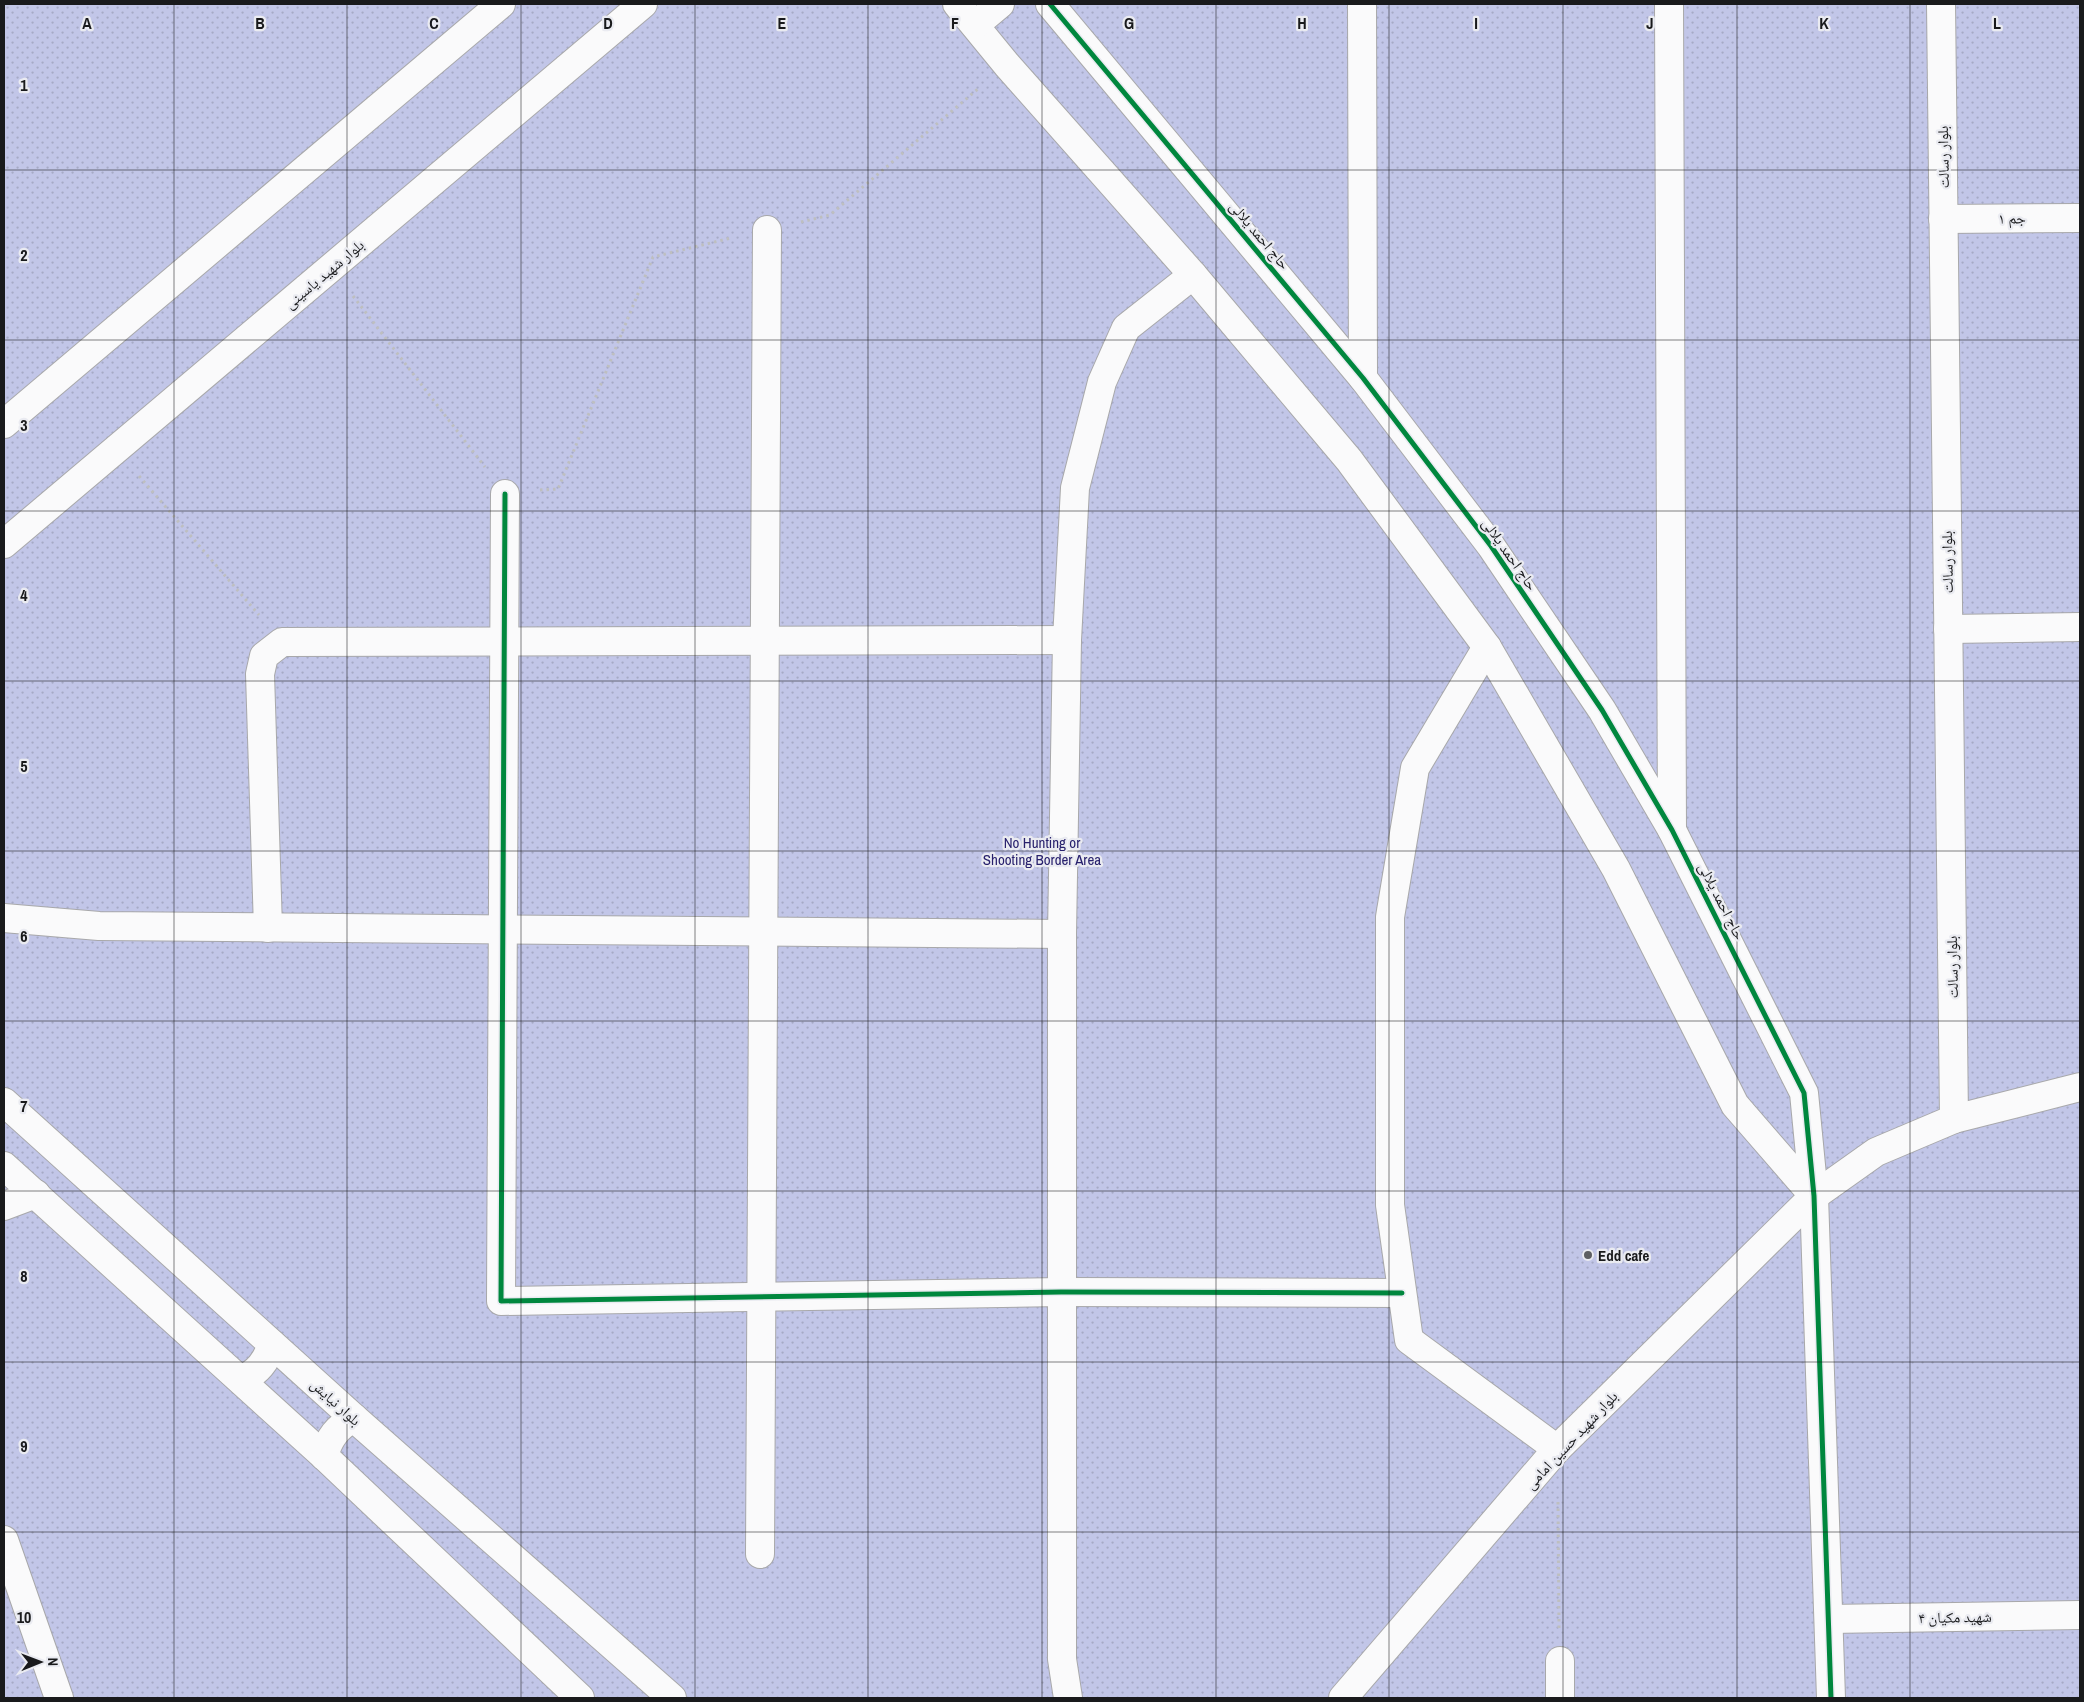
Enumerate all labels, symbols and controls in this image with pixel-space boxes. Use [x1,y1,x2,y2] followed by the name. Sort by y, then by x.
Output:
[82,12,92,34] text: A
[255,12,265,34] text: B
[429,12,439,34] text: C
[603,12,613,34] text: D
[778,12,787,34] text: E
[951,12,959,34] text: F
[1124,12,1134,34] text: G
[1297,12,1307,34] text: H
[1474,12,1478,34] text: I
[1646,12,1654,34] text: J
[1819,12,1829,34] text: K
[1993,12,2001,34] text: L
[20,74,28,96] text: 1
[1932,126,1954,188] street label: بلوار رسالت
[1225,196,1295,274] street label: حاج احمد یلالی
[1998,207,2026,229] street label: جم ۱
[280,234,368,314] street label: بلوار شهید یاسینی
[20,244,28,266] text: 2
[20,414,28,436] text: 3
[1477,514,1543,595] street label: حاج احمد یلالی
[1936,531,1958,593] street label: بلوار رسالت
[20,584,28,606] text: 4
[20,755,28,777] text: 5
[983,832,1101,870] park label: No Hunting or Shooting Border Area
[1694,859,1751,944] street label: حاج احمد یلالی
[20,925,28,947] text: 6
[1941,936,1963,998] street label: بلوار رسالت
[20,1095,28,1117] text: 7
[1598,1245,1649,1266] place label: Edd cafe
[1582,1249,1594,1261] marker: Edd cafe
[20,1265,28,1287] text: 8
[306,1374,366,1430] street label: بلوار نیایش
[1520,1386,1622,1494] street label: بلوار شهید حسین امامی
[20,1435,28,1457] text: 9
[17,1606,31,1628] text: 10
[1918,1606,1992,1628] street label: شهید مکیان ۴
[15,1637,65,1687] north arrow
[44,1657,62,1666] text: N

